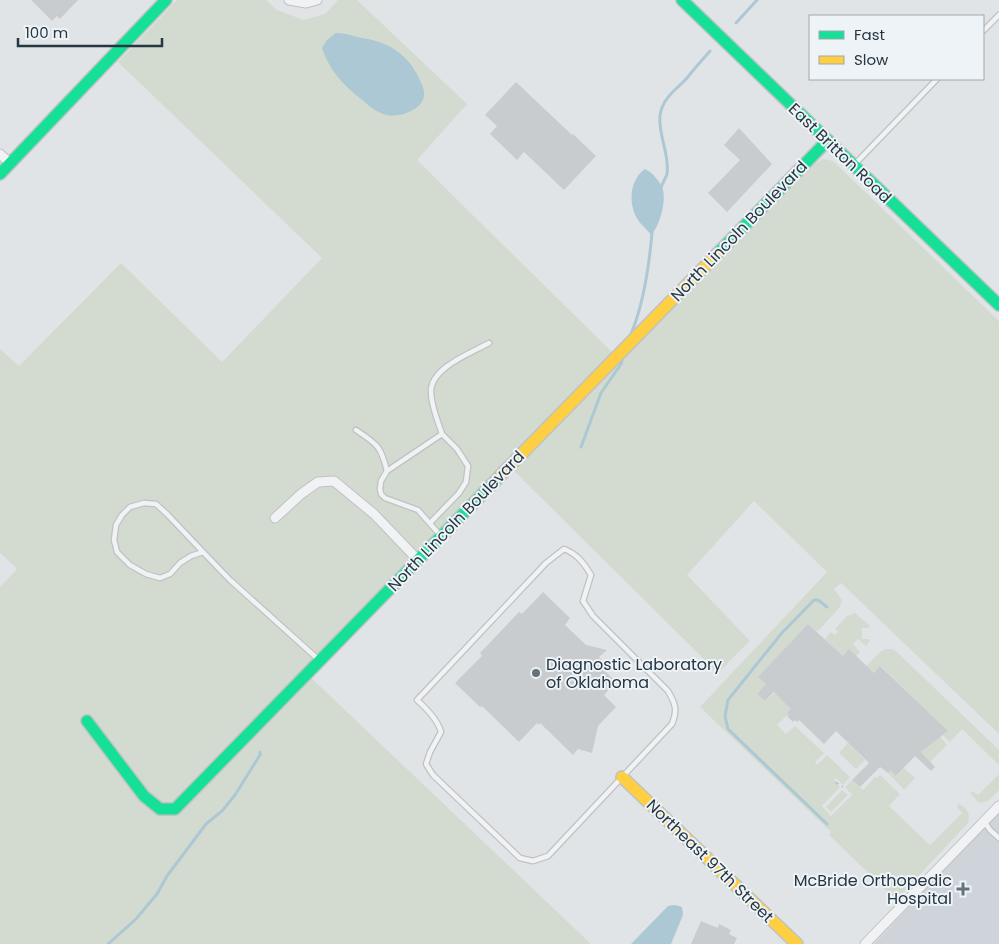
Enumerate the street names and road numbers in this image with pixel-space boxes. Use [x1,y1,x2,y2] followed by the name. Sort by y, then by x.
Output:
[783,98,897,208] street label: East Britton Road
[665,155,813,307] street label: North Lincoln Boulevard
[382,445,530,597] street label: North Lincoln Boulevard
[641,794,779,928] street label: Northeast 97th Street

